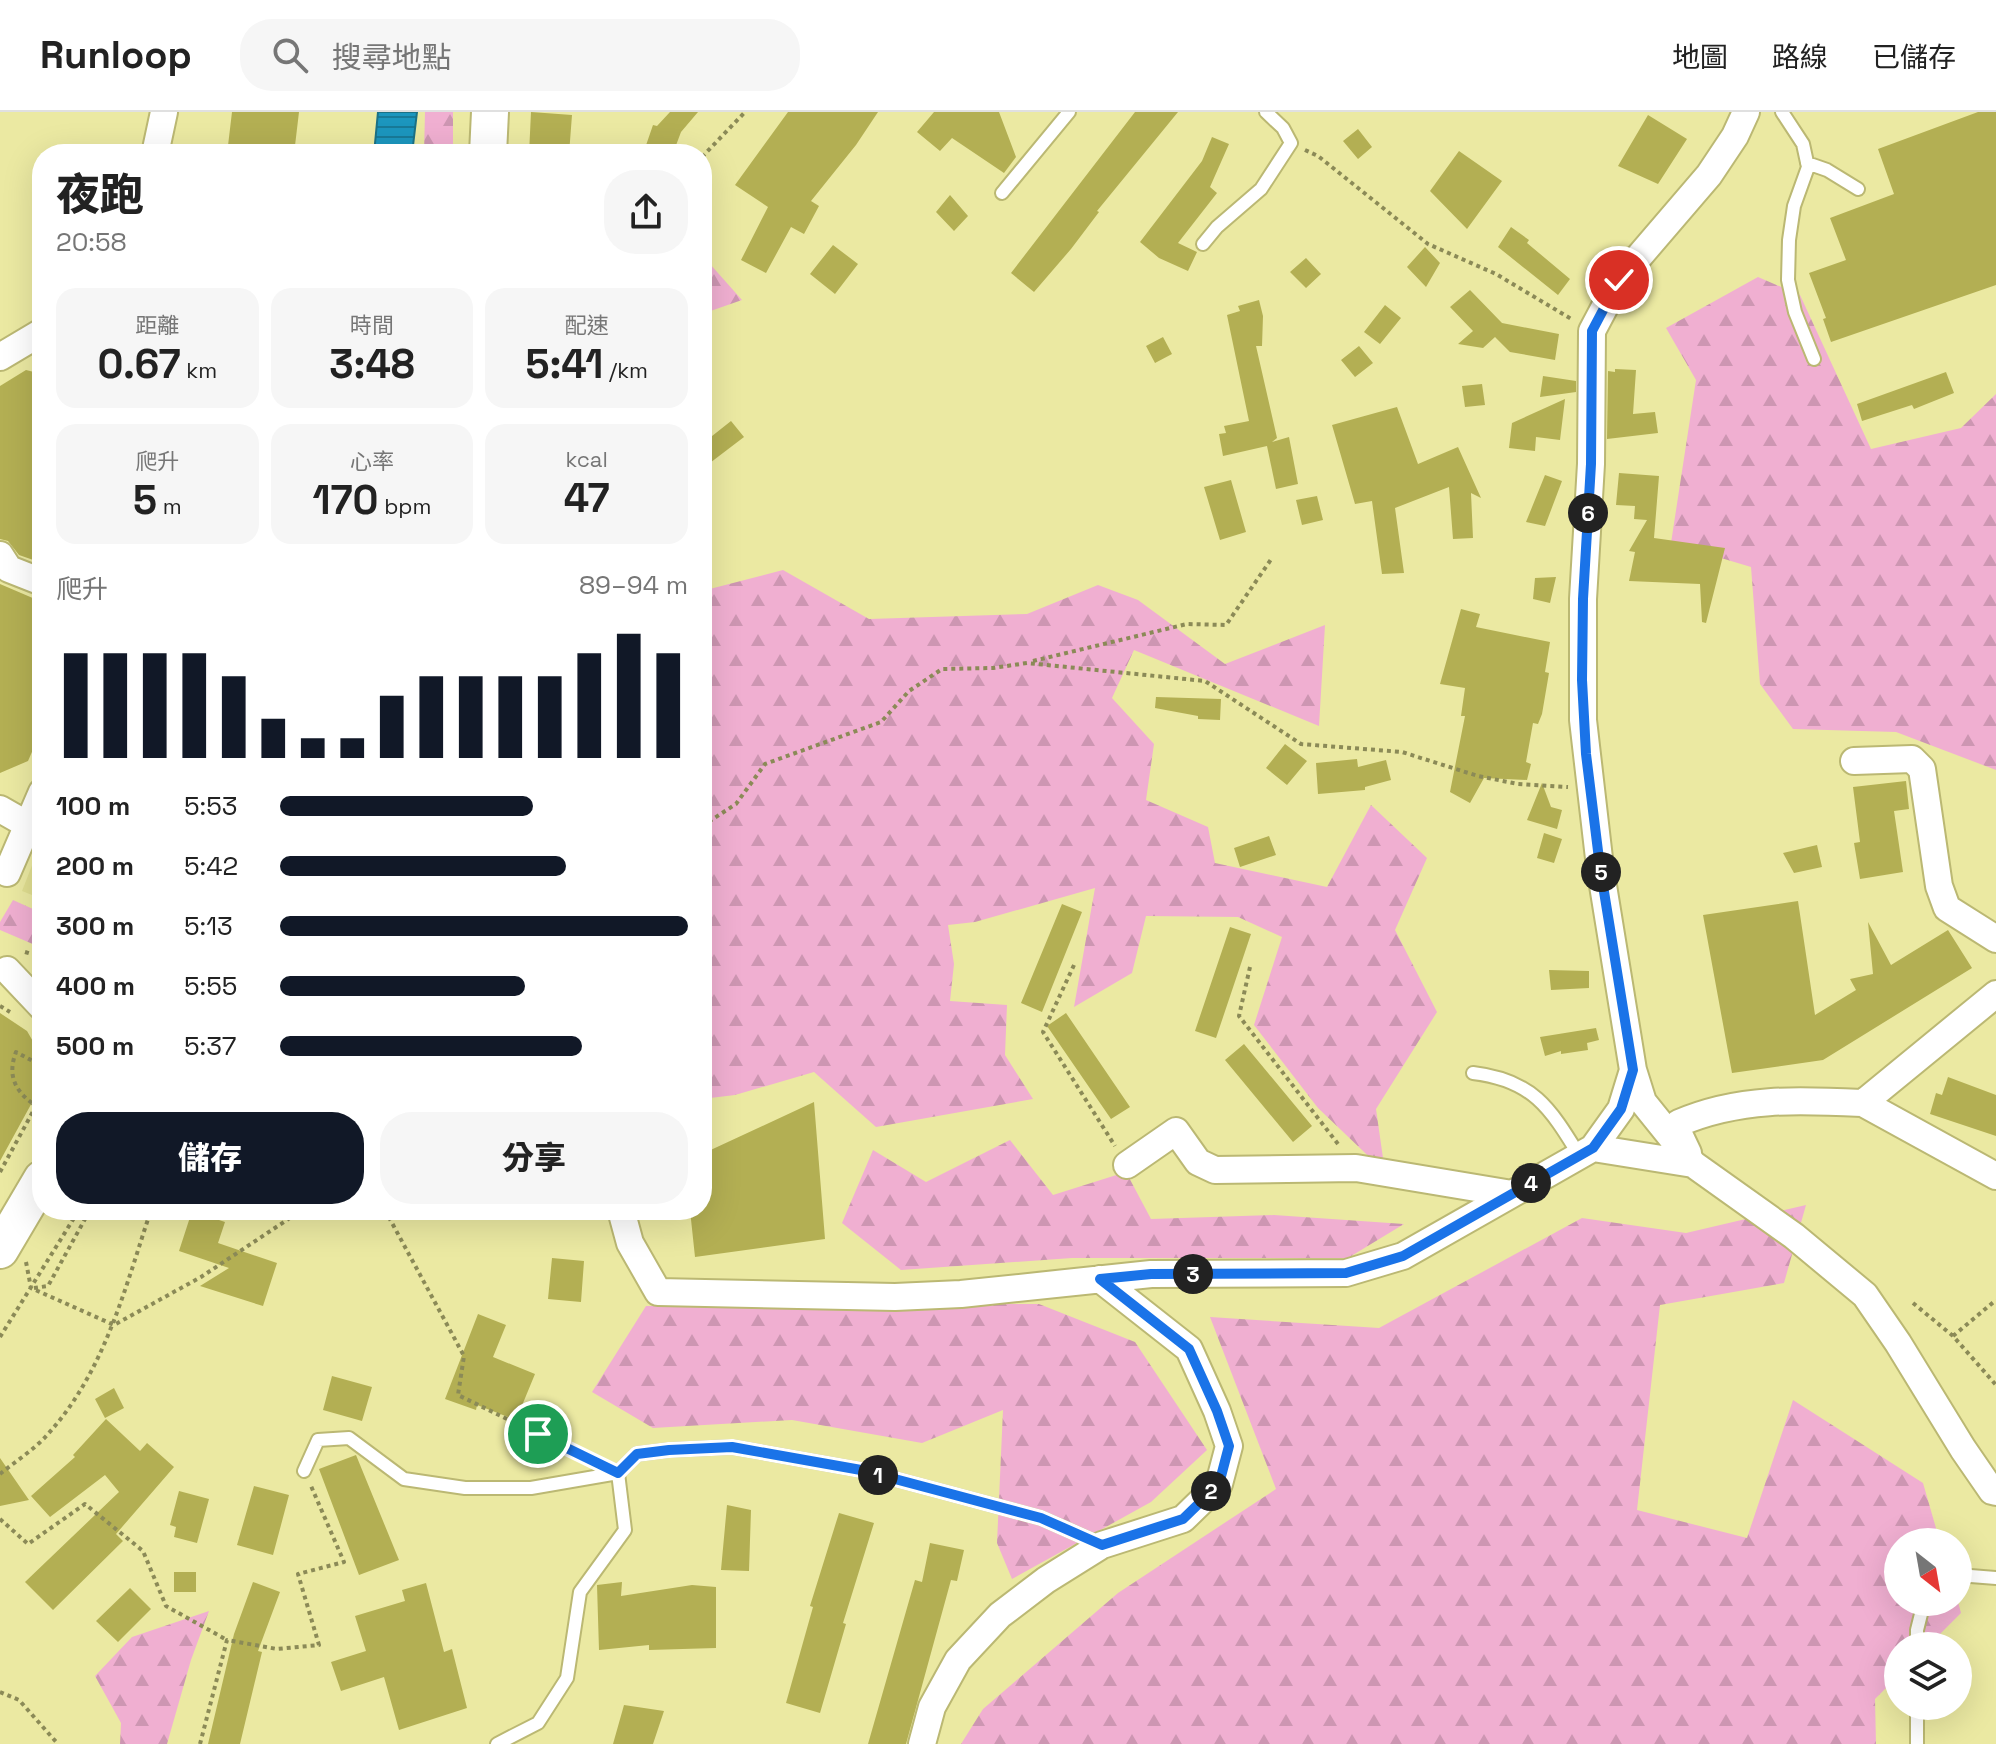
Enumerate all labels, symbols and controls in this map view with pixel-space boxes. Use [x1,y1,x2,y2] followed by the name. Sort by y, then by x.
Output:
[240,19,800,91] search box
[40,31,192,79] text: Runloop
[268,33,312,77] icon: search
[332,38,452,77] text: 搜尋地點
[1672,39,1728,75] text: 地圖
[1772,39,1828,75] text: 路線
[1872,39,1956,75] text: 已儲存
[56,167,144,223] text: 夜跑
[604,170,688,254] button: share
[56,225,127,259] text: 20:58
[1585,246,1653,314] pin
[1597,258,1641,302] icon: check
[135,311,179,339] text: 距離
[350,311,394,339] text: 時間
[565,311,609,339] text: 配速
[98,339,181,390] text: 0.67
[329,339,415,390] text: 3:48
[525,339,603,390] text: 5:41
[181,356,217,384] text: km
[603,356,648,384] text: /km
[565,445,608,473] text: kcal
[135,447,179,475] text: 爬升
[350,447,394,475] text: 心率
[564,473,610,524] text: 47
[133,475,157,526] text: 5
[313,475,379,526] text: 170
[157,492,182,520] text: m
[379,492,431,520] text: bpm
[1568,493,1608,533] pin: 6
[1581,499,1595,527] text: 6
[579,568,688,602] text: 89–94 m
[56,572,108,606] text: 爬升
[56,789,130,823] text: 100 m
[184,789,237,823] text: 5:53
[56,849,134,883] text: 200 m
[184,849,238,883] text: 5:42
[1581,852,1621,892] pin: 5
[1594,858,1608,886] text: 5
[56,909,134,943] text: 300 m
[184,909,233,943] text: 5:13
[56,969,135,1003] text: 400 m
[184,969,237,1003] text: 5:55
[56,1029,134,1063] text: 500 m
[184,1029,237,1063] text: 5:37
[56,1112,364,1204] button: 儲存
[380,1112,688,1204] button: 分享
[1511,1163,1551,1203] pin: 4
[1524,1169,1538,1197] text: 4
[1173,1254,1213,1294] pin: 3
[1186,1260,1200,1288] text: 3
[504,1400,572,1468] pin
[516,1412,560,1456] icon: arrive
[858,1455,898,1495] pin: 1
[873,1461,883,1489] text: 1
[1191,1471,1231,1511] pin: 2
[1204,1477,1218,1505] text: 2
[1884,1528,1972,1616] north arrow
[1884,1528,1972,1720] map controls
[1884,1632,1972,1720] button: layers

